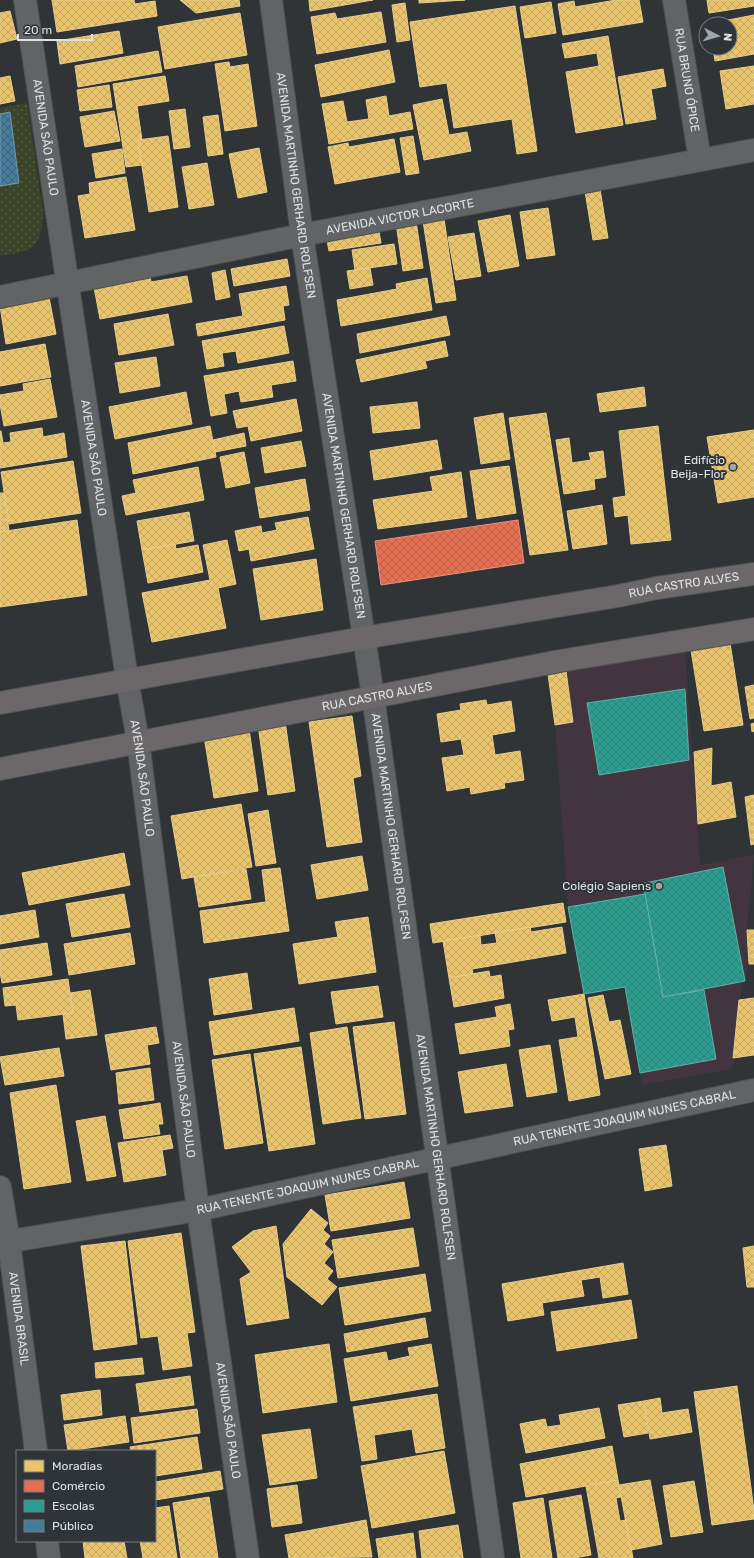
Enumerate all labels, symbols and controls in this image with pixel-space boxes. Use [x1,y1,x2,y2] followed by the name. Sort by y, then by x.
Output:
[18,16,92,42] scale bar
[698,16,738,56] north arrow
[24,23,52,37] text: 20 m
[672,27,702,133] street label: RUA BRUNO ÓPICE
[721,32,734,42] text: N
[274,71,319,300] street label: AVENIDA MARTINHO GERHARD ROLFSEN
[30,78,61,197] street label: AVENIDA SÃO PAULO
[325,196,475,237] street label: AVENIDA VICTOR LACORTE
[319,392,368,620] street label: AVENIDA MARTINHO GERHARD ROLFSEN
[78,399,109,517] street label: AVENIDA SÃO PAULO
[671,453,725,481] place label: Edifício Beija-Flor
[728,462,738,472] marker: Edifício Beija-Flor
[627,569,740,601] street label: RUA CASTRO ALVES
[321,679,433,714] street label: RUA CASTRO ALVES
[368,712,414,940] street label: AVENIDA MARTINHO GERHARD ROLFSEN
[127,719,157,837] street label: AVENIDA SÃO PAULO
[562,879,651,893] place label: Colégio Sapiens
[654,881,664,891] marker: Colégio Sapiens
[413,1033,458,1261] street label: AVENIDA MARTINHO GERHARD ROLFSEN
[169,1040,198,1159] street label: AVENIDA SÃO PAULO
[512,1087,737,1149] street label: RUA TENENTE JOAQUIM NUNES CABRAL
[195,1155,420,1217] street label: RUA TENENTE JOAQUIM NUNES CABRAL
[6,1271,32,1367] street label: AVENIDA BRASIL
[213,1361,244,1480] street label: AVENIDA SÃO PAULO
[16,1450,156,1542] legend
[52,1459,102,1473] text: Moradias
[52,1479,105,1493] text: Comércio
[52,1499,95,1513] text: Escolas
[52,1519,94,1533] text: Público

